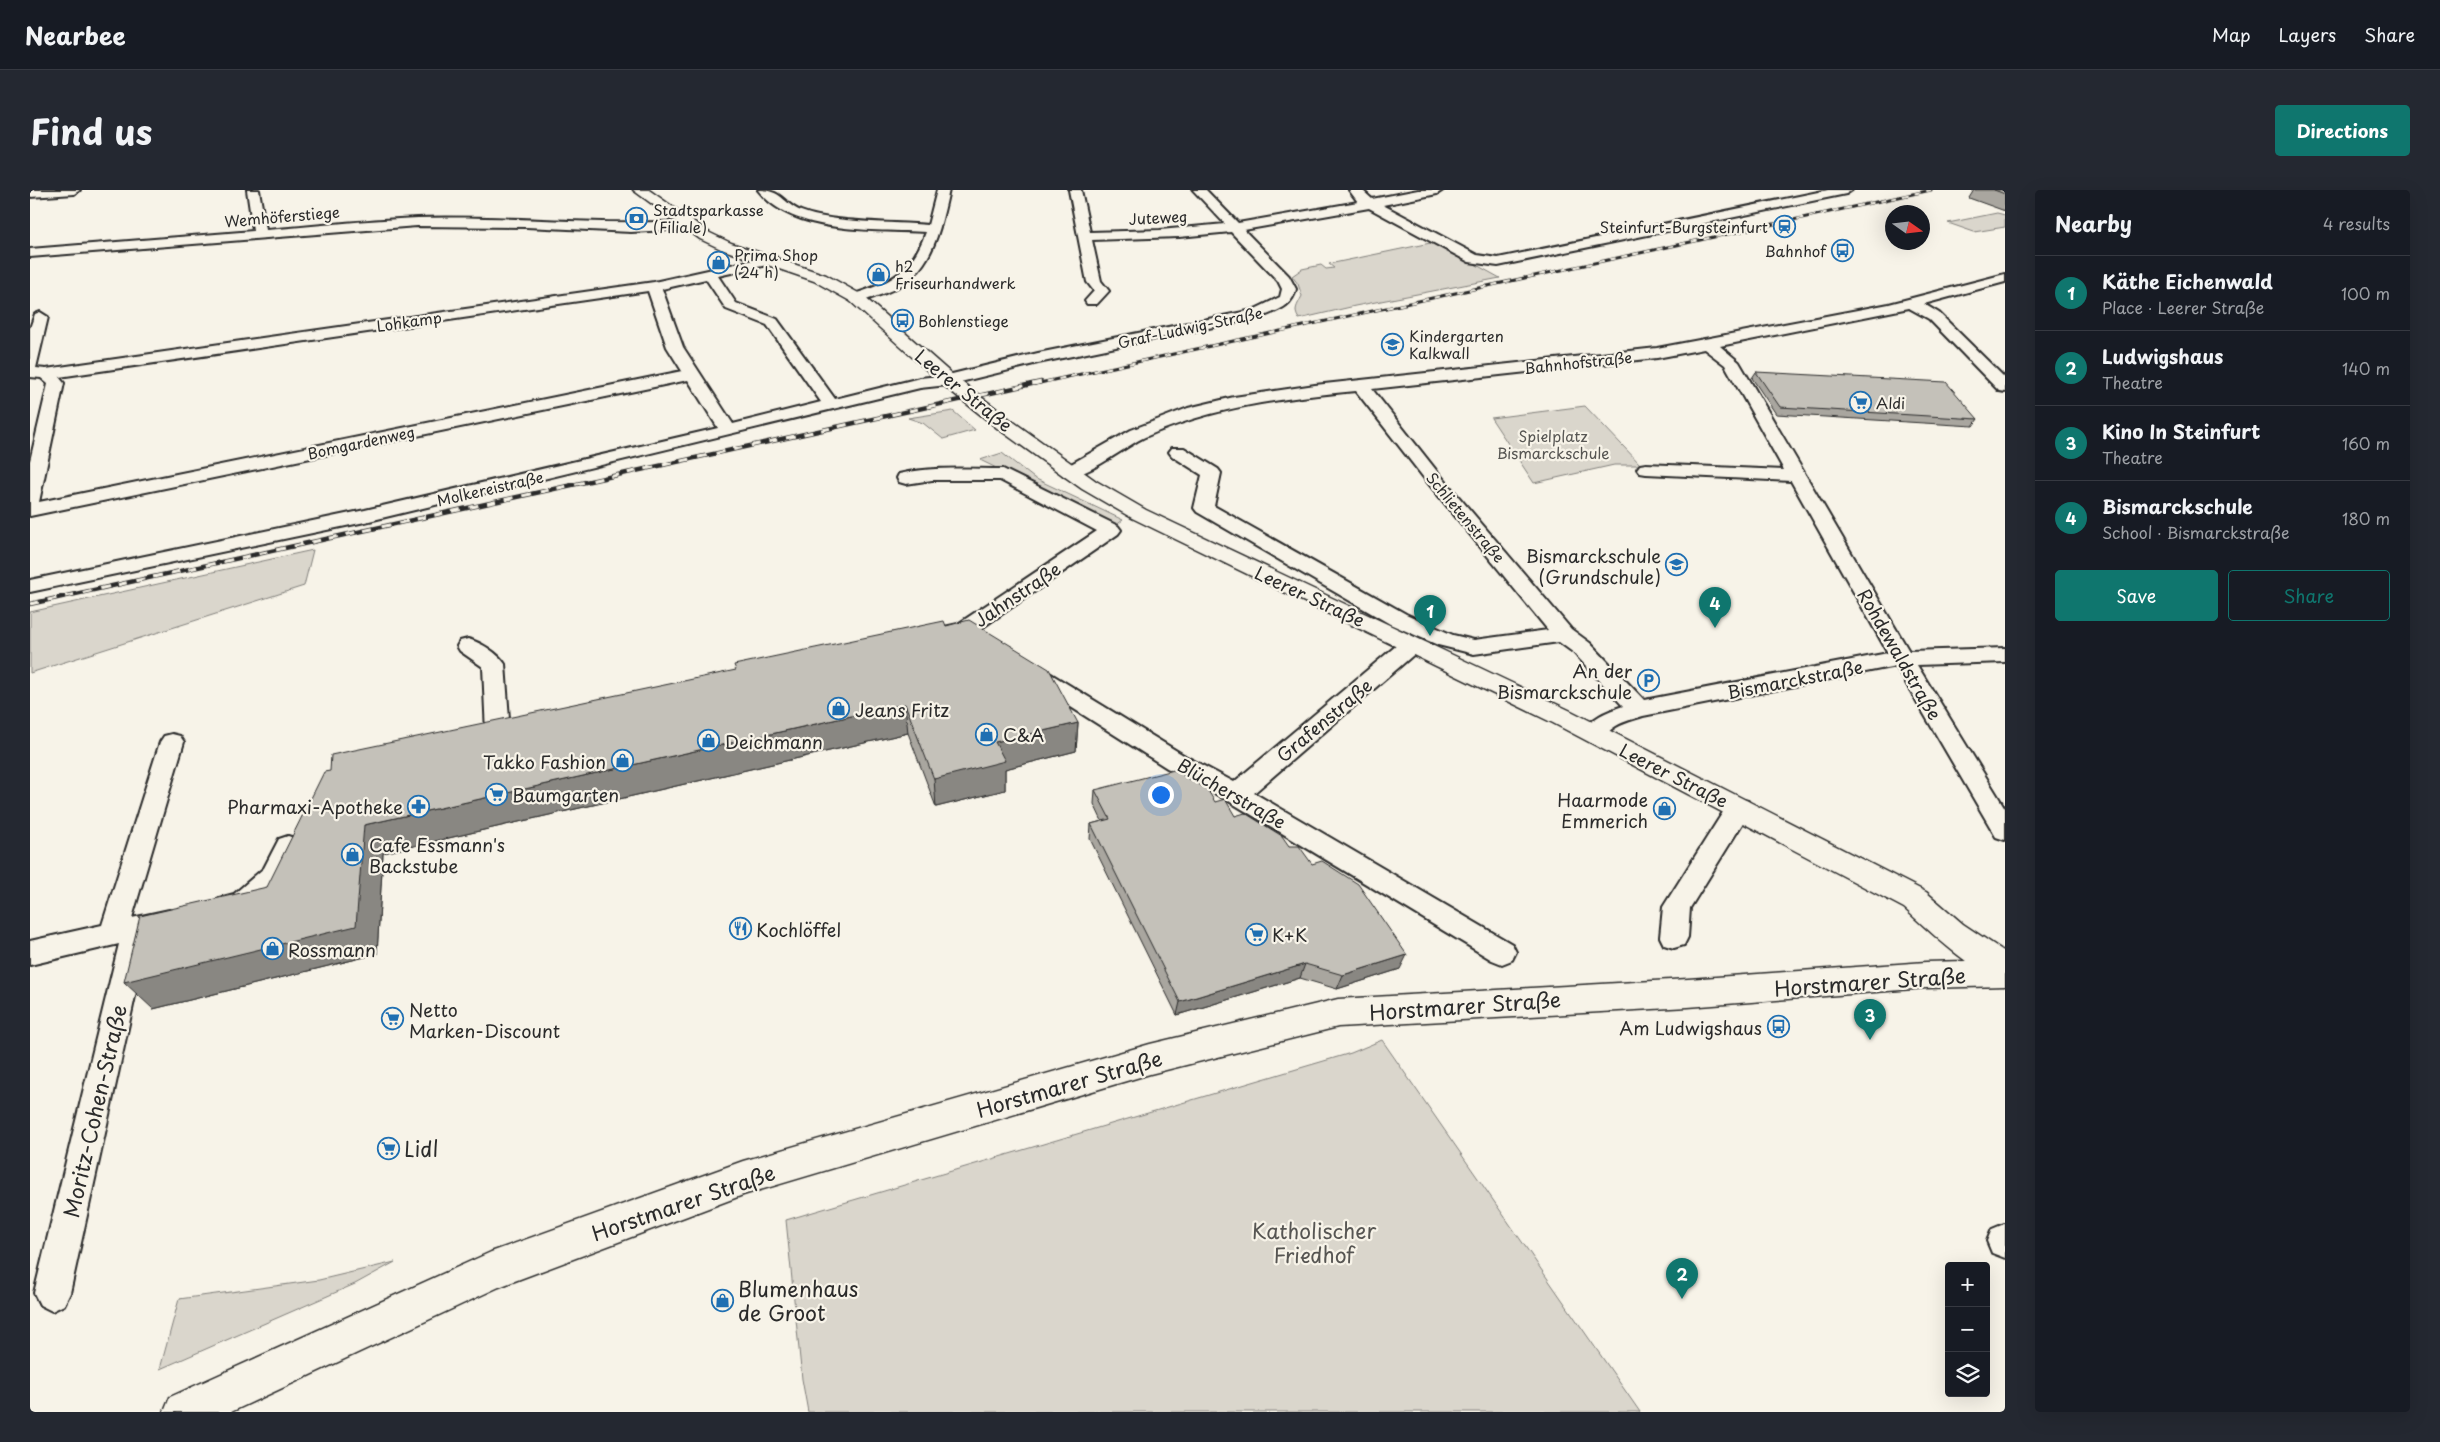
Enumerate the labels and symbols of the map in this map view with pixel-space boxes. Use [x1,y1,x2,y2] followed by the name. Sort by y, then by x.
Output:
[653,198,764,238] place label: Stadtsparkasse (Filiale)
[223,200,341,232] street label: Wemhöferstiege
[1128,204,1188,230] street label: Juteweg
[1885,205,1930,250] north arrow
[625,206,649,230] bank icon: Stadtsparkasse (Filiale)
[1772,214,1796,238] station icon: Steinfurt-Burgsteinfurt
[1600,215,1768,238] place label: Steinfurt-Burgsteinfurt
[1830,238,1854,262] bus stop icon: Bahnhof
[1765,239,1827,262] place label: Bahnhof
[734,243,818,283] place label: Prima Shop (24 h)
[706,251,730,275] shop icon: Prima Shop (24 h)
[895,254,1016,294] place label: h2 Friseurhandwerk
[867,262,891,286] shop icon: h2 Friseurhandwerk
[1116,300,1265,354] street label: Graf-Ludwig-Straße
[375,305,443,337] street label: Lohkamp
[890,308,914,332] bus stop icon: Bohlenstiege
[918,309,1009,332] place label: Bohlenstiege
[1409,324,1504,364] place label: Kindergarten Kalkwall
[1381,332,1405,356] school or university icon: Kindergarten Kalkwall
[909,342,1019,438] street label: Leerer Straße
[1523,345,1633,379] street label: Bahnhofstraße
[1848,390,1872,414] supermarket icon: Aldi
[1876,391,1905,414] place label: Aldi
[305,419,417,465] street label: Bomgardenweg
[1497,424,1609,464] park label: Spielplatz Bismarckschule
[434,465,546,511] street label: Molkereistraße
[1421,467,1511,567] street label: Schlietenstraße
[1526,542,1661,590] place label: Bismarckschule (Grundschule)
[1665,553,1689,577] school or university icon: Bismarckschule (Grundschule)
[968,555,1066,633] street label: Jahnstraße
[1251,559,1369,633] street label: Leerer Straße
[1851,583,1949,725] street label: Rohdewaldstraße
[1699,587,1731,628] pin: 4
[1414,595,1446,636] pin: 1
[1725,653,1865,705] street label: Bismarckstraße
[1497,657,1633,705] place label: An der Bismarckschule
[1636,668,1660,692] parking icon: An der Bismarckschule
[1270,672,1378,768] street label: Grafenstraße
[855,696,949,723] place label: Jeans Fritz
[827,697,851,721] shop icon: Jeans Fritz
[1003,721,1044,748] place label: C&A
[975,722,999,746] shop icon: C&A
[725,728,823,755] place label: Deichmann
[697,729,721,753] shop icon: Deichmann
[1615,736,1733,814] street label: Leerer Straße
[483,748,606,775] place label: Takko Fashion
[610,749,634,773] shop icon: Takko Fashion
[1173,751,1291,835] street label: Blücherstraße
[512,781,619,808] place label: Baumgarten
[484,782,508,806] supermarket icon: Baumgarten
[1148,782,1174,808] your location
[1557,786,1648,834] place label: Haarmode Emmerich
[227,793,403,820] place label: Pharmaxi-Apotheke
[407,794,431,818] pharmacy icon: Pharmaxi-Apotheke
[1652,797,1676,821] shop icon: Haarmode Emmerich
[369,831,505,879] place label: Cafe Essmann's Backstube
[341,842,365,866] shop icon: Cafe Essmann's Backstube
[756,916,841,943] place label: Kochlöffel
[728,917,752,941] restaurant icon: Kochlöffel
[1272,921,1307,948] place label: K+K
[1244,922,1268,946] supermarket icon: K+K
[288,936,376,963] place label: Rossmann
[260,937,284,961] shop icon: Rossmann
[1773,958,1967,1004] street label: Horstmarer Straße
[1368,982,1562,1028] street label: Horstmarer Straße
[409,996,560,1044] place label: Netto Marken-Discount
[1854,999,1886,1040] pin: 3
[54,1001,134,1221] street label: Moritz-Cohen-Straße
[381,1007,405,1031] supermarket icon: Netto Marken-Discount
[1619,1014,1762,1041] place label: Am Ludwigshaus
[1766,1015,1790,1039] bus stop icon: Am Ludwigshaus
[972,1041,1166,1125] street label: Horstmarer Straße
[404,1132,439,1164] place label: Lidl
[376,1136,400,1160] supermarket icon: Lidl
[587,1156,779,1248] street label: Horstmarer Straße
[1252,1214,1376,1270] park label: Katholischer Friedhof
[1666,1258,1698,1299] pin: 2
[738,1272,858,1328] place label: Blumenhaus de Groot
[710,1288,734,1312] shop icon: Blumenhaus de Groot

